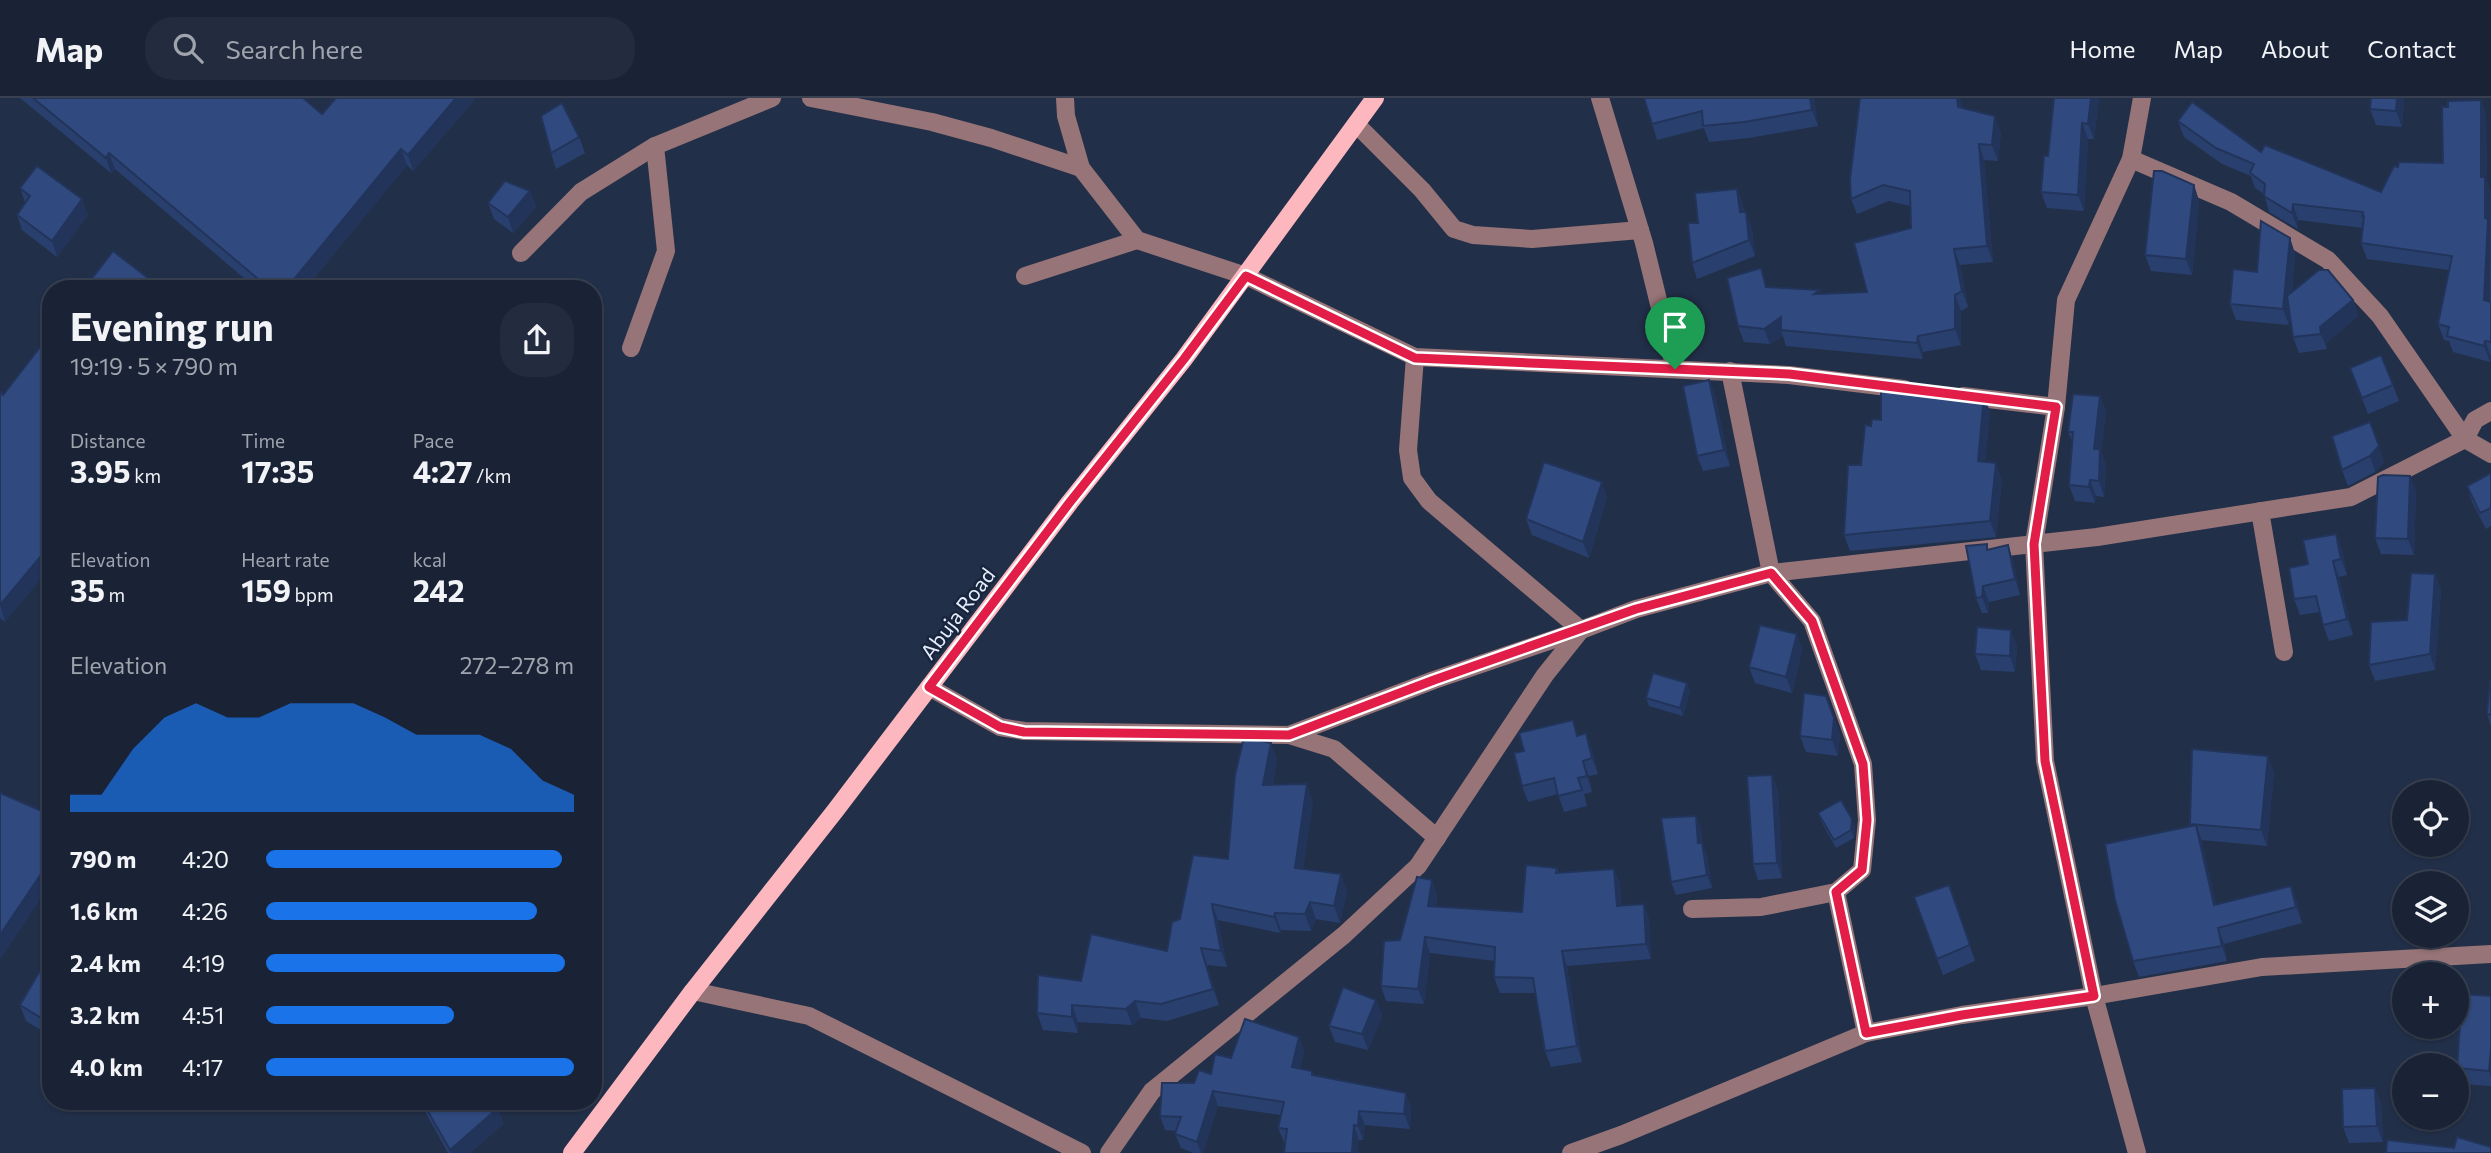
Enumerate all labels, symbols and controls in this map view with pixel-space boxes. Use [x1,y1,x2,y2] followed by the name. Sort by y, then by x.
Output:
[145,17,635,80] search box
[35,28,103,69] text: Map
[169,29,207,67] icon: search
[225,33,363,64] text: Search here
[2070,34,2136,63] text: Home
[2174,34,2223,63] text: Map
[2261,34,2329,63] text: About
[2367,34,2456,63] text: Contact
[1645,297,1705,369] pin
[70,302,274,349] text: Evening run
[500,303,574,377] button: share
[1656,308,1694,346] icon: arrive
[70,352,238,380] text: 19:19 · 5 × 790 m
[70,429,146,452] text: Distance
[241,429,285,452] text: Time
[413,429,454,452] text: Pace
[70,452,131,489] text: 3.95
[241,452,314,489] text: 17:35
[413,452,472,489] text: 4:27
[131,464,161,487] text: km
[472,464,511,487] text: /km
[70,548,150,571] text: Elevation
[241,548,330,571] text: Heart rate
[413,548,447,571] text: kcal
[915,562,999,664] street label: Abuja Road
[70,571,105,608] text: 35
[241,571,291,608] text: 159
[413,571,465,608] text: 242
[105,583,125,606] text: m
[291,583,334,606] text: bpm
[70,651,167,679] text: Elevation
[460,651,574,679] text: 272–278 m
[2392,780,2469,1130] map controls
[2392,780,2469,857] button: locate
[70,845,136,873] text: 790 m
[182,845,229,873] text: 4:20
[2392,871,2469,948] button: layers
[70,897,138,925] text: 1.6 km
[182,897,228,925] text: 4:26
[70,949,141,977] text: 2.4 km
[182,949,225,977] text: 4:19
[2392,962,2469,1039] button: +
[70,1001,140,1029] text: 3.2 km
[182,1001,224,1029] text: 4:51
[70,1053,143,1081] text: 4.0 km
[182,1053,223,1081] text: 4:17
[2392,1053,2469,1130] button: −

